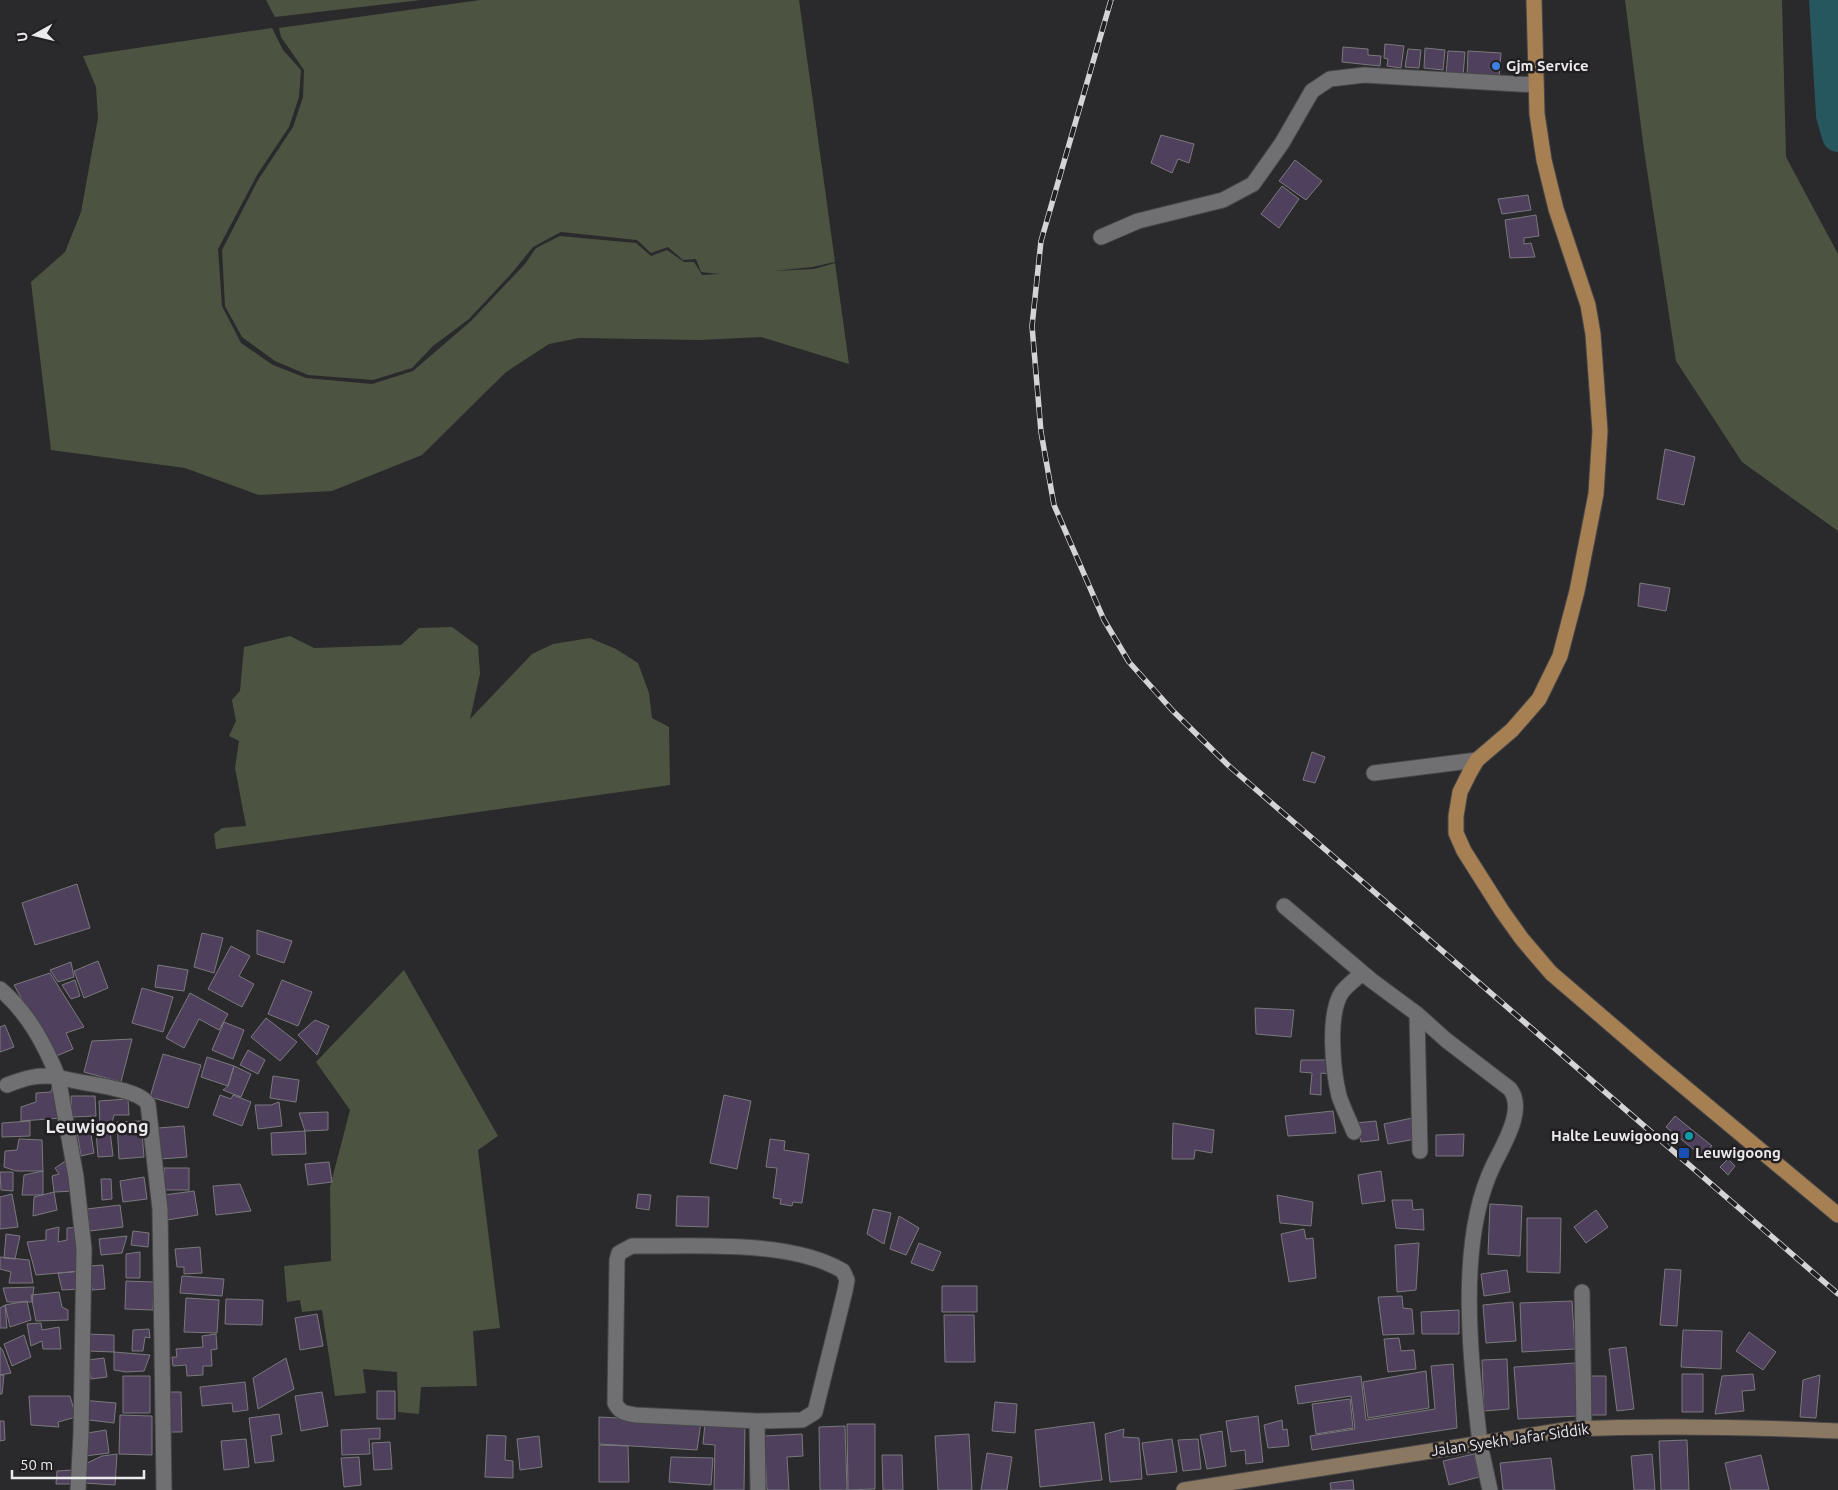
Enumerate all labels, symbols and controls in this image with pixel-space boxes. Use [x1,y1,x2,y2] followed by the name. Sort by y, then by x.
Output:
[10,10,60,60] north arrow
[14,31,31,43] text: U
[1506,57,1589,74] place label: Gjm Service
[1490,60,1502,72] marker: Gjm Service
[45,1116,149,1136] district label: Leuwigoong
[1551,1127,1679,1144] place label: Halte Leuwigoong
[1683,1130,1695,1142] marker: Halte Leuwigoong
[1695,1144,1781,1161] place label: Leuwigoong
[1677,1146,1691,1160] marker: Leuwigoong
[1430,1420,1590,1459] street label: Jalan Syekh Jafar Siddik
[12,1448,145,1480] scale bar
[20,1456,53,1473] text: 50 m

